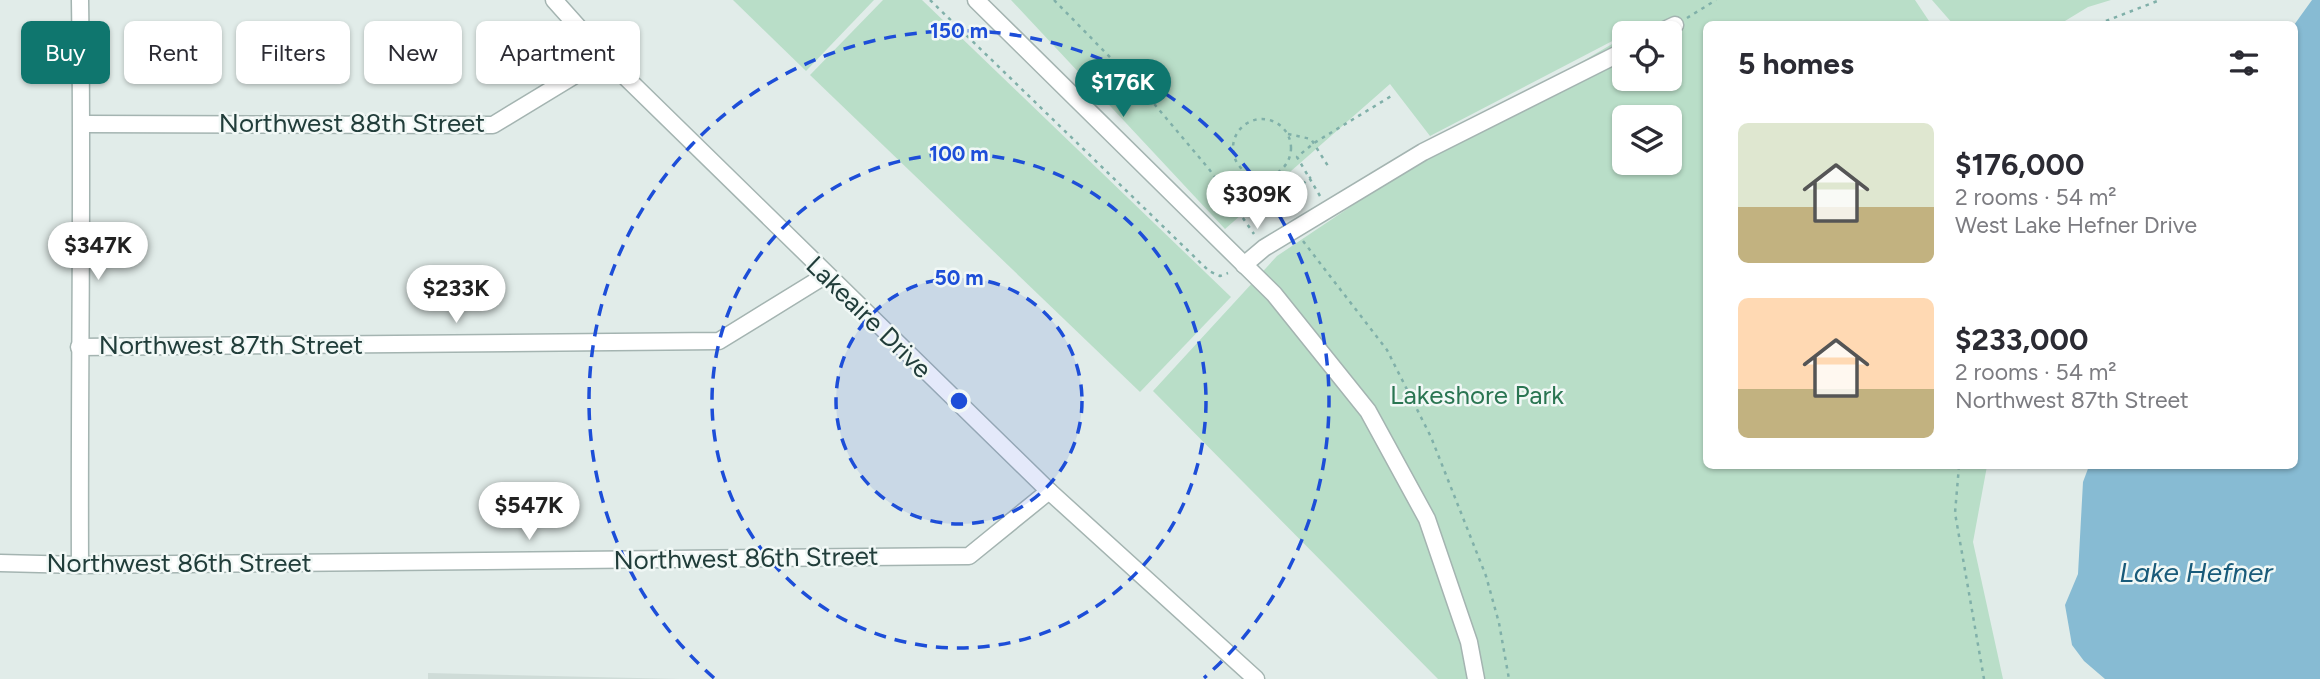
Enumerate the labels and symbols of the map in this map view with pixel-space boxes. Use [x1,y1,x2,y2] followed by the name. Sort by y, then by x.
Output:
[930,18,988,43] text: 150 m
[1074,60,1172,119] pin: $176K
[219,107,485,139] street label: Northwest 88th Street
[929,141,989,166] text: 100 m
[1208,172,1306,231] pin: $309K
[49,222,147,282] pin: $347K
[800,249,938,385] street label: Lakeaire Drive
[934,265,984,290] text: 50 m
[407,266,505,325] pin: $233K
[99,329,363,361] street label: Northwest 87th Street
[1390,379,1564,411] park label: Lakeshore Park
[947,389,971,413] centre of rings
[480,482,578,542] pin: $547K
[613,540,879,576] street label: Northwest 86th Street
[46,547,312,579] street label: Northwest 86th Street
[2119,555,2274,589] water label: Lake Hefner

